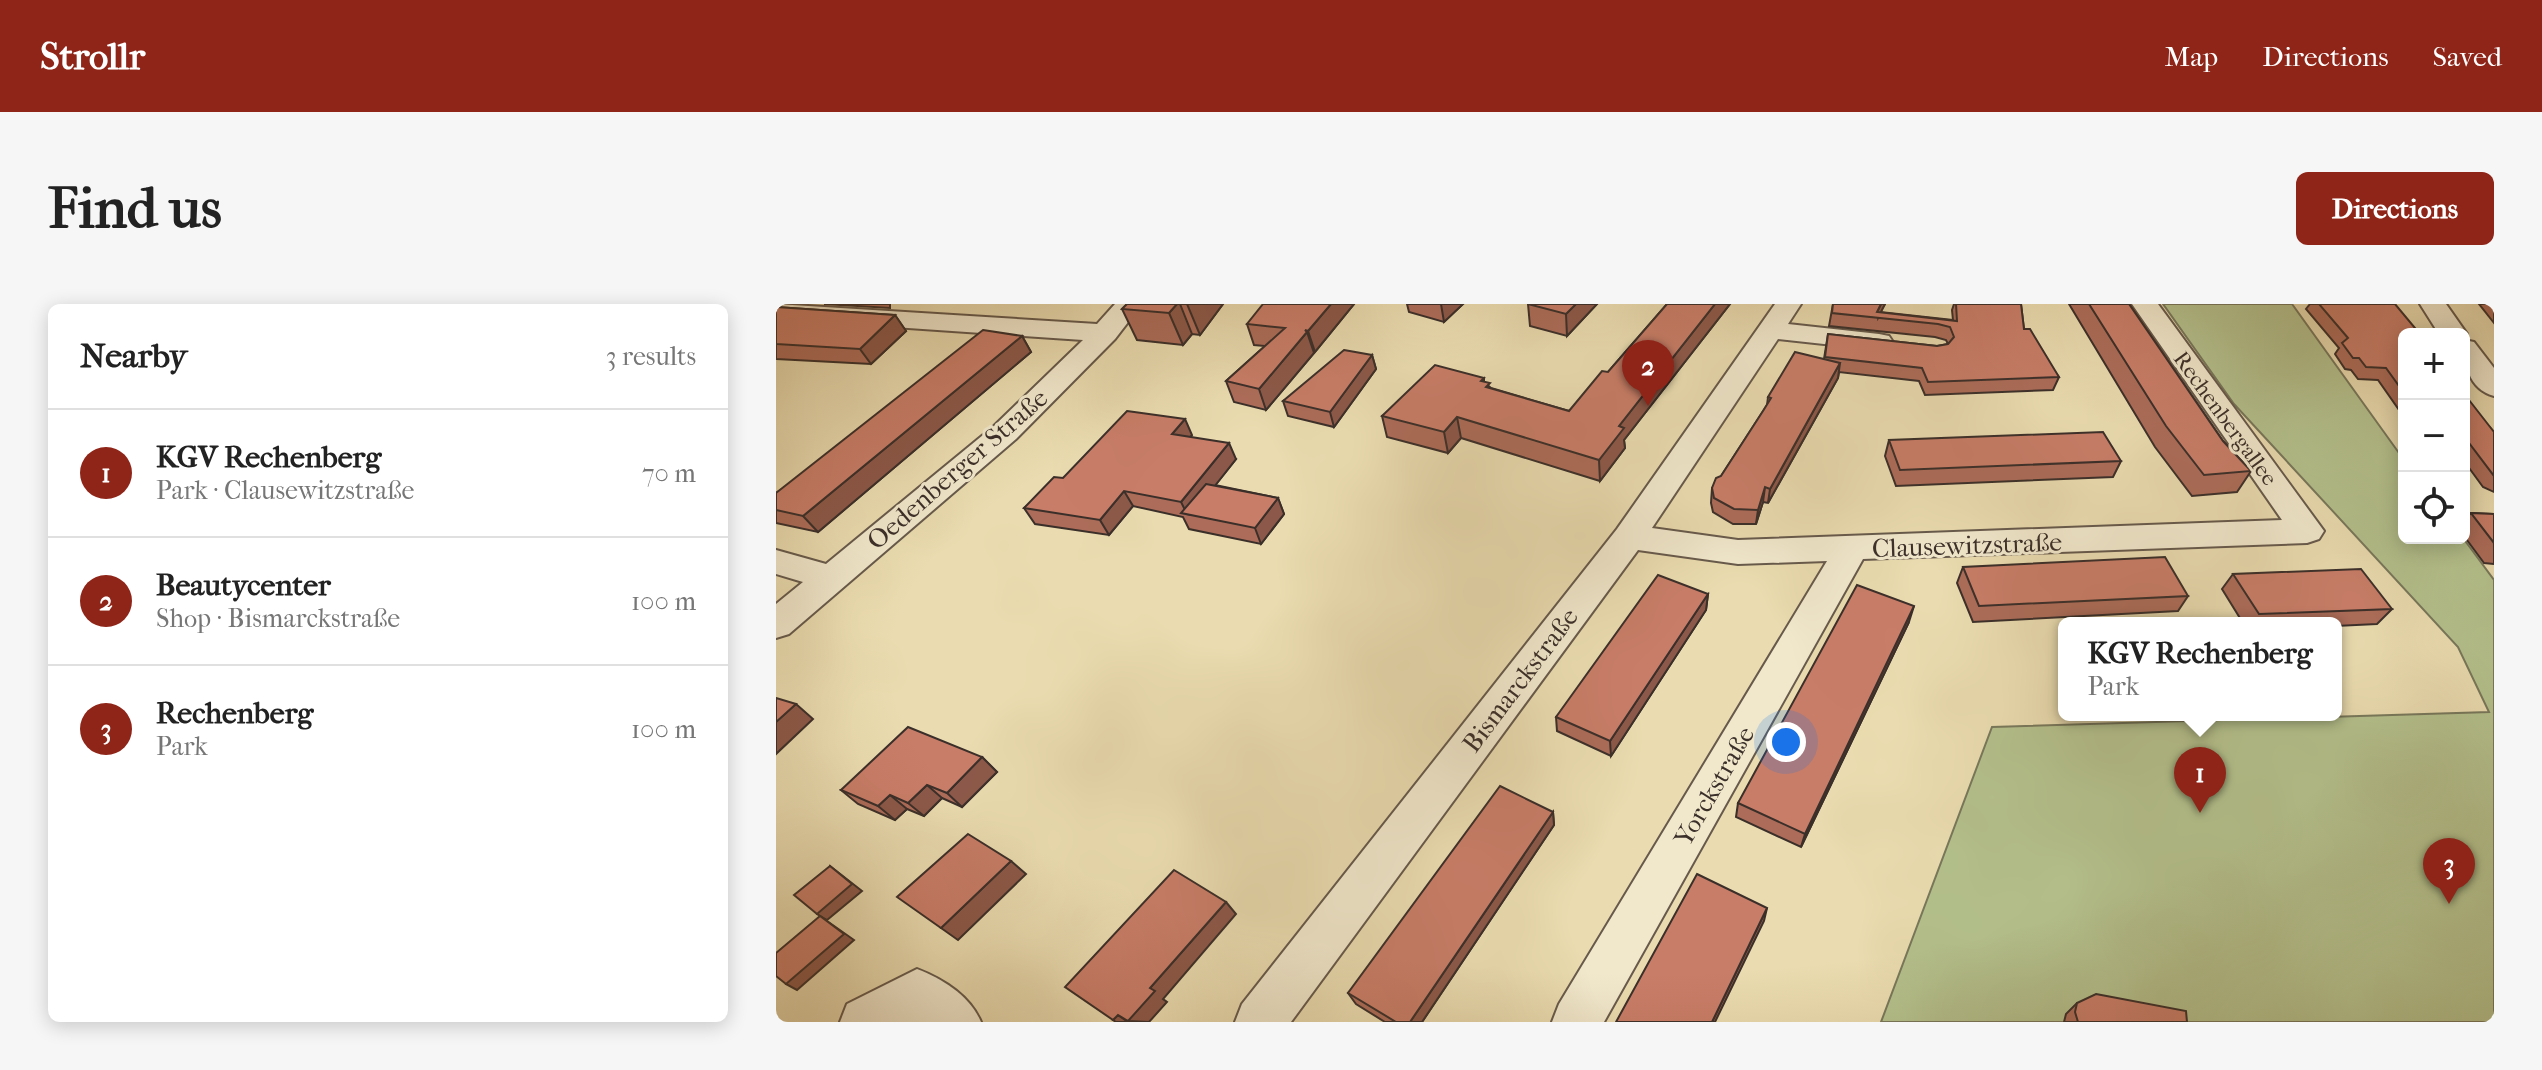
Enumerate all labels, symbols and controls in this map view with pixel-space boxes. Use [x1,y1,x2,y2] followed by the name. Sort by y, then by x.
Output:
[40,34,145,79] text: Strollr
[2165,40,2218,73] text: Map
[2262,40,2389,73] text: Directions
[2433,40,2502,73] text: Saved
[2296,172,2494,245] button: Directions
[48,176,222,241] text: Find us
[2398,328,2470,544] map controls
[2398,328,2470,400] button: +
[80,336,187,376] text: Nearby
[1622,340,1674,406] pin: 2
[606,341,696,372] text: 3 results
[2168,346,2283,491] street label: Rechenbergallee
[861,382,1054,556] street label: Oedenberger Straße
[2398,400,2470,472] button: −
[156,440,381,475] text: KGV Rechenberg
[101,458,111,489] text: 1
[642,458,696,489] text: 70 m
[2398,472,2470,544] button: locate
[156,475,414,506] text: Park · Clausewitzstraße
[1871,527,2063,564] street label: Clausewitzstraße
[156,568,331,603] text: Beautycenter
[99,586,113,617] text: 2
[631,586,696,617] text: 100 m
[1456,602,1585,759] street label: Bismarckstraße
[156,603,400,634] text: Shop · Bismarckstraße
[2058,617,2342,721] popup
[2087,636,2313,671] text: KGV Rechenberg
[2087,671,2139,702] text: Park
[156,696,313,731] text: Rechenberg
[101,714,111,745] text: 3
[631,714,696,745] text: 100 m
[1667,721,1761,852] street label: Yorckstraße
[1766,722,1806,762] your location
[156,731,208,762] text: Park
[2174,747,2226,813] pin: 1
[2423,838,2475,904] pin: 3

